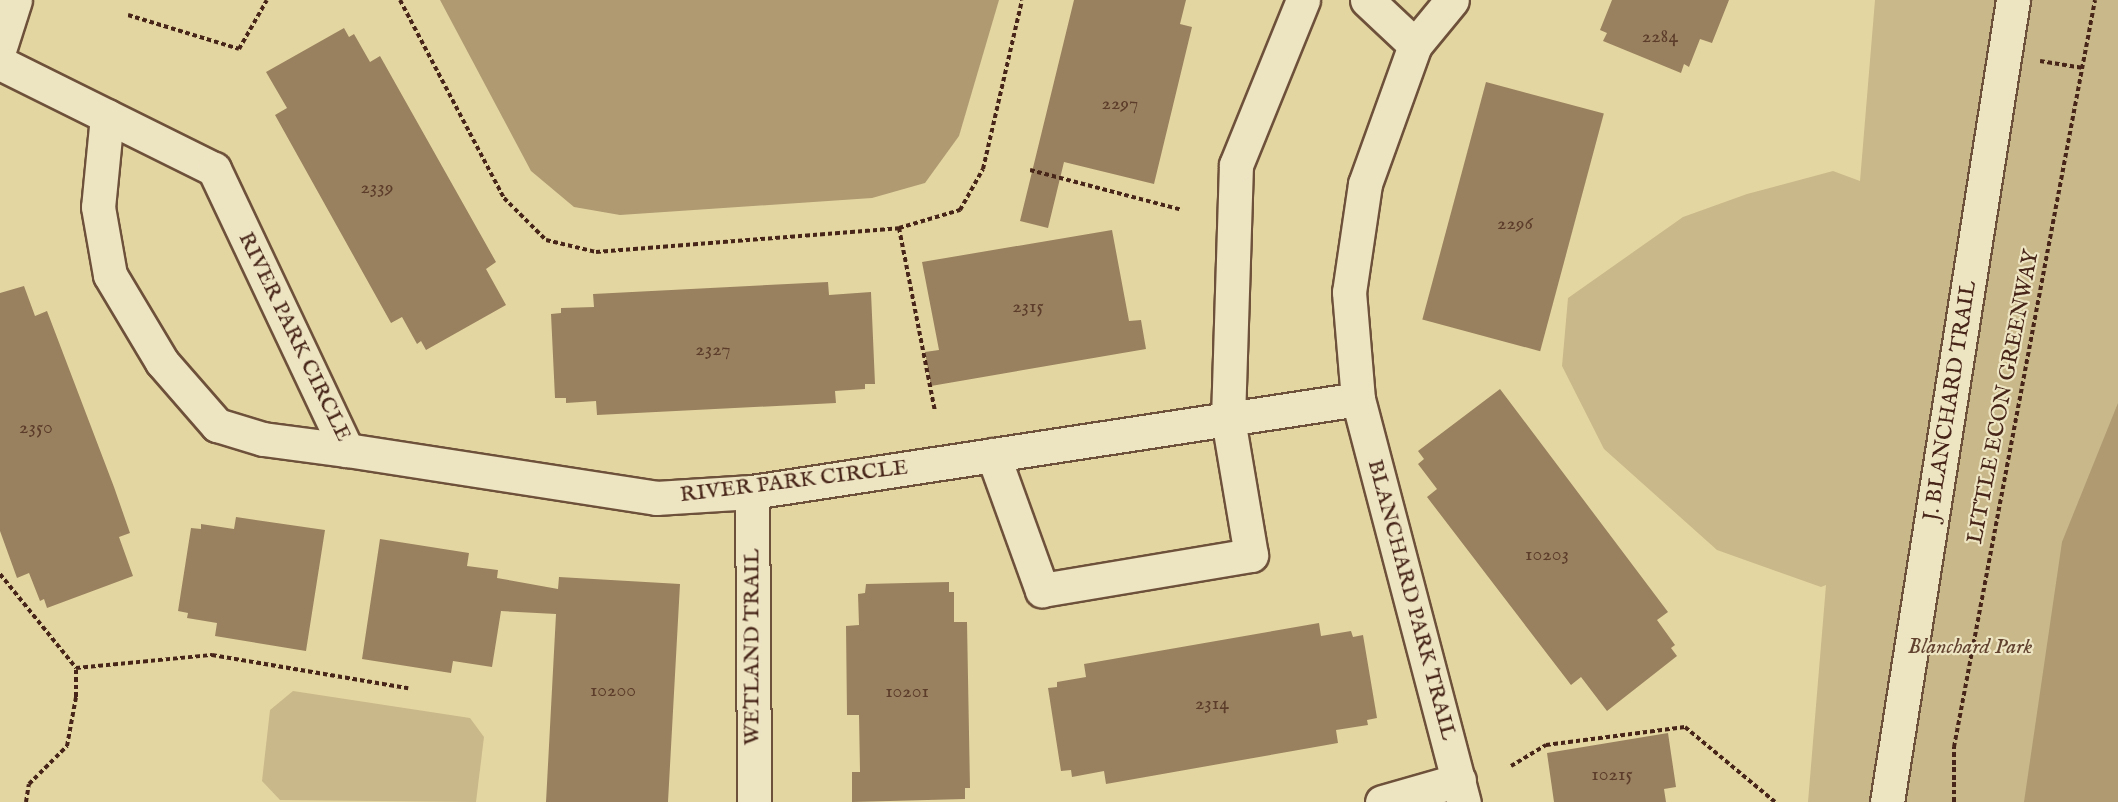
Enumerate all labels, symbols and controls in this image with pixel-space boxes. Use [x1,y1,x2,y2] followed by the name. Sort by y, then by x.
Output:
[1642,24,1678,48] house number: 2284
[1102,91,1138,115] house number: 2297
[360,175,394,199] house number: 2339
[1497,211,1533,235] house number: 2296
[232,228,356,446] street label: RIVER PARK CIRCLE
[1963,248,2045,546] street label: LITTLE ECON GREENWAY
[1919,279,1983,523] street label: J. BLANCHARD TRAIL
[1012,294,1044,318] house number: 2315
[695,337,731,361] house number: 2327
[19,415,53,439] house number: 2350
[678,455,910,509] street label: RIVER PARK CIRCLE
[1361,457,1461,743] street label: BLANCHARD PARK TRAIL
[1525,542,1569,566] house number: 10203
[740,549,766,745] street label: WETLAND TRAIL
[1908,635,2032,661] park label: Blanchard Park
[590,678,636,702] house number: 10200
[885,679,929,703] house number: 10201
[1195,691,1229,715] house number: 2314
[1591,762,1633,786] house number: 10215

